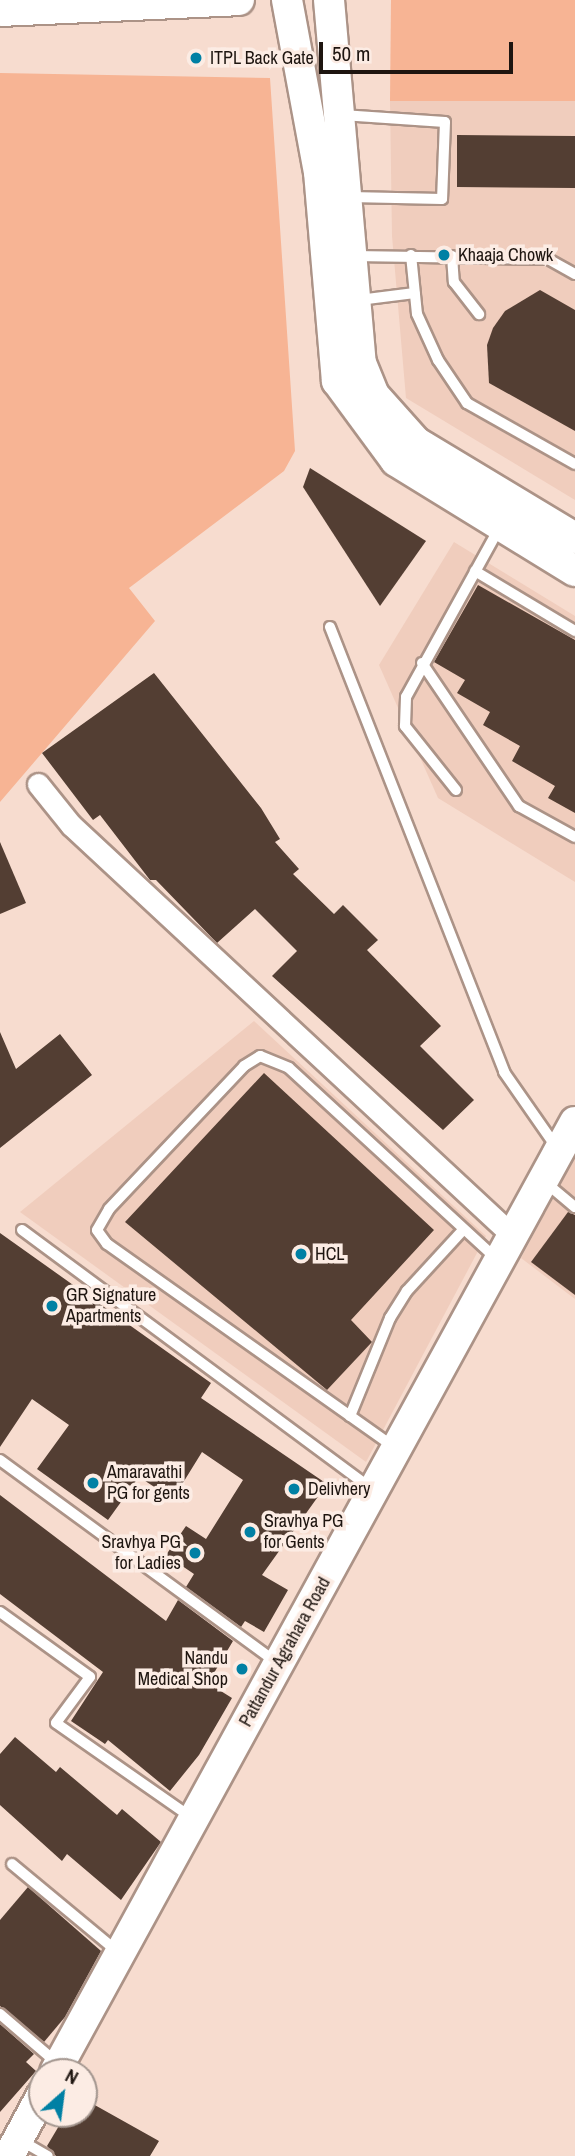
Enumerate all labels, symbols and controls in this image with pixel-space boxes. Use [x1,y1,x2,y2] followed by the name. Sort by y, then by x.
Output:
[323,28,517,72] scale bar
[332,39,370,68] text: 50 m
[210,47,314,69] place label: ITPL Back Gate
[188,50,204,66] marker: ITPL Back Gate
[458,244,553,266] place label: Khaaja Chowk
[436,247,452,263] marker: Khaaja Chowk
[315,1243,345,1265] place label: HCL
[293,1246,309,1262] marker: HCL
[66,1285,156,1328] place label: GR Signature Apartments
[44,1298,60,1314] marker: GR Signature Apartments
[107,1462,190,1504] place label: Amaravathi PG for gents
[85,1475,101,1491] marker: Amaravathi PG for gents
[308,1478,370,1500] place label: Delivhery
[286,1481,302,1497] marker: Delivhery
[264,1511,344,1554] place label: Sravhya PG for Gents
[242,1524,258,1540] marker: Sravhya PG for Gents
[101,1532,181,1574] place label: Sravhya PG for Ladies
[187,1545,203,1561] marker: Sravhya PG for Ladies
[235,1573,335,1731] street label: Pattandur Agrahara Road
[138,1648,228,1690] place label: Nandu Medical Shop
[234,1661,250,1677] marker: Nandu Medical Shop
[28,2058,98,2128] north arrow
[61,2062,83,2090] text: N

